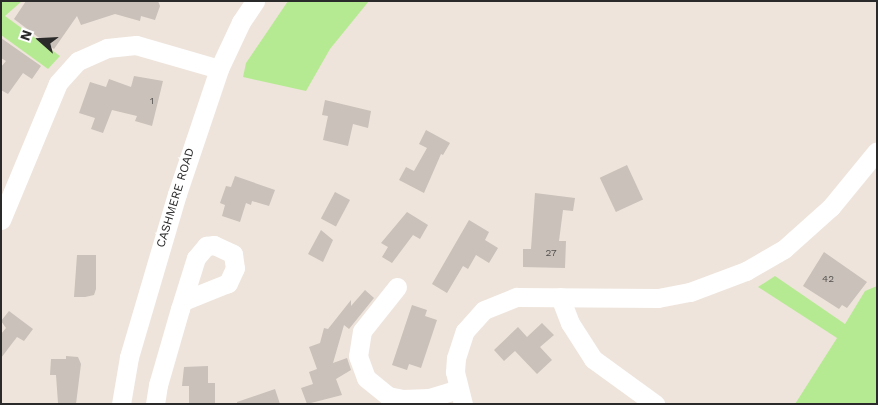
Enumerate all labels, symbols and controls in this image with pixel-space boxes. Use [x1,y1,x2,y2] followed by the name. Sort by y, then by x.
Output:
[15,15,65,65] north arrow
[17,28,35,43] text: N
[150,95,154,107] house number: 1
[154,146,198,250] street label: CASHMERE ROAD
[545,247,557,259] house number: 27
[822,273,834,285] house number: 42

